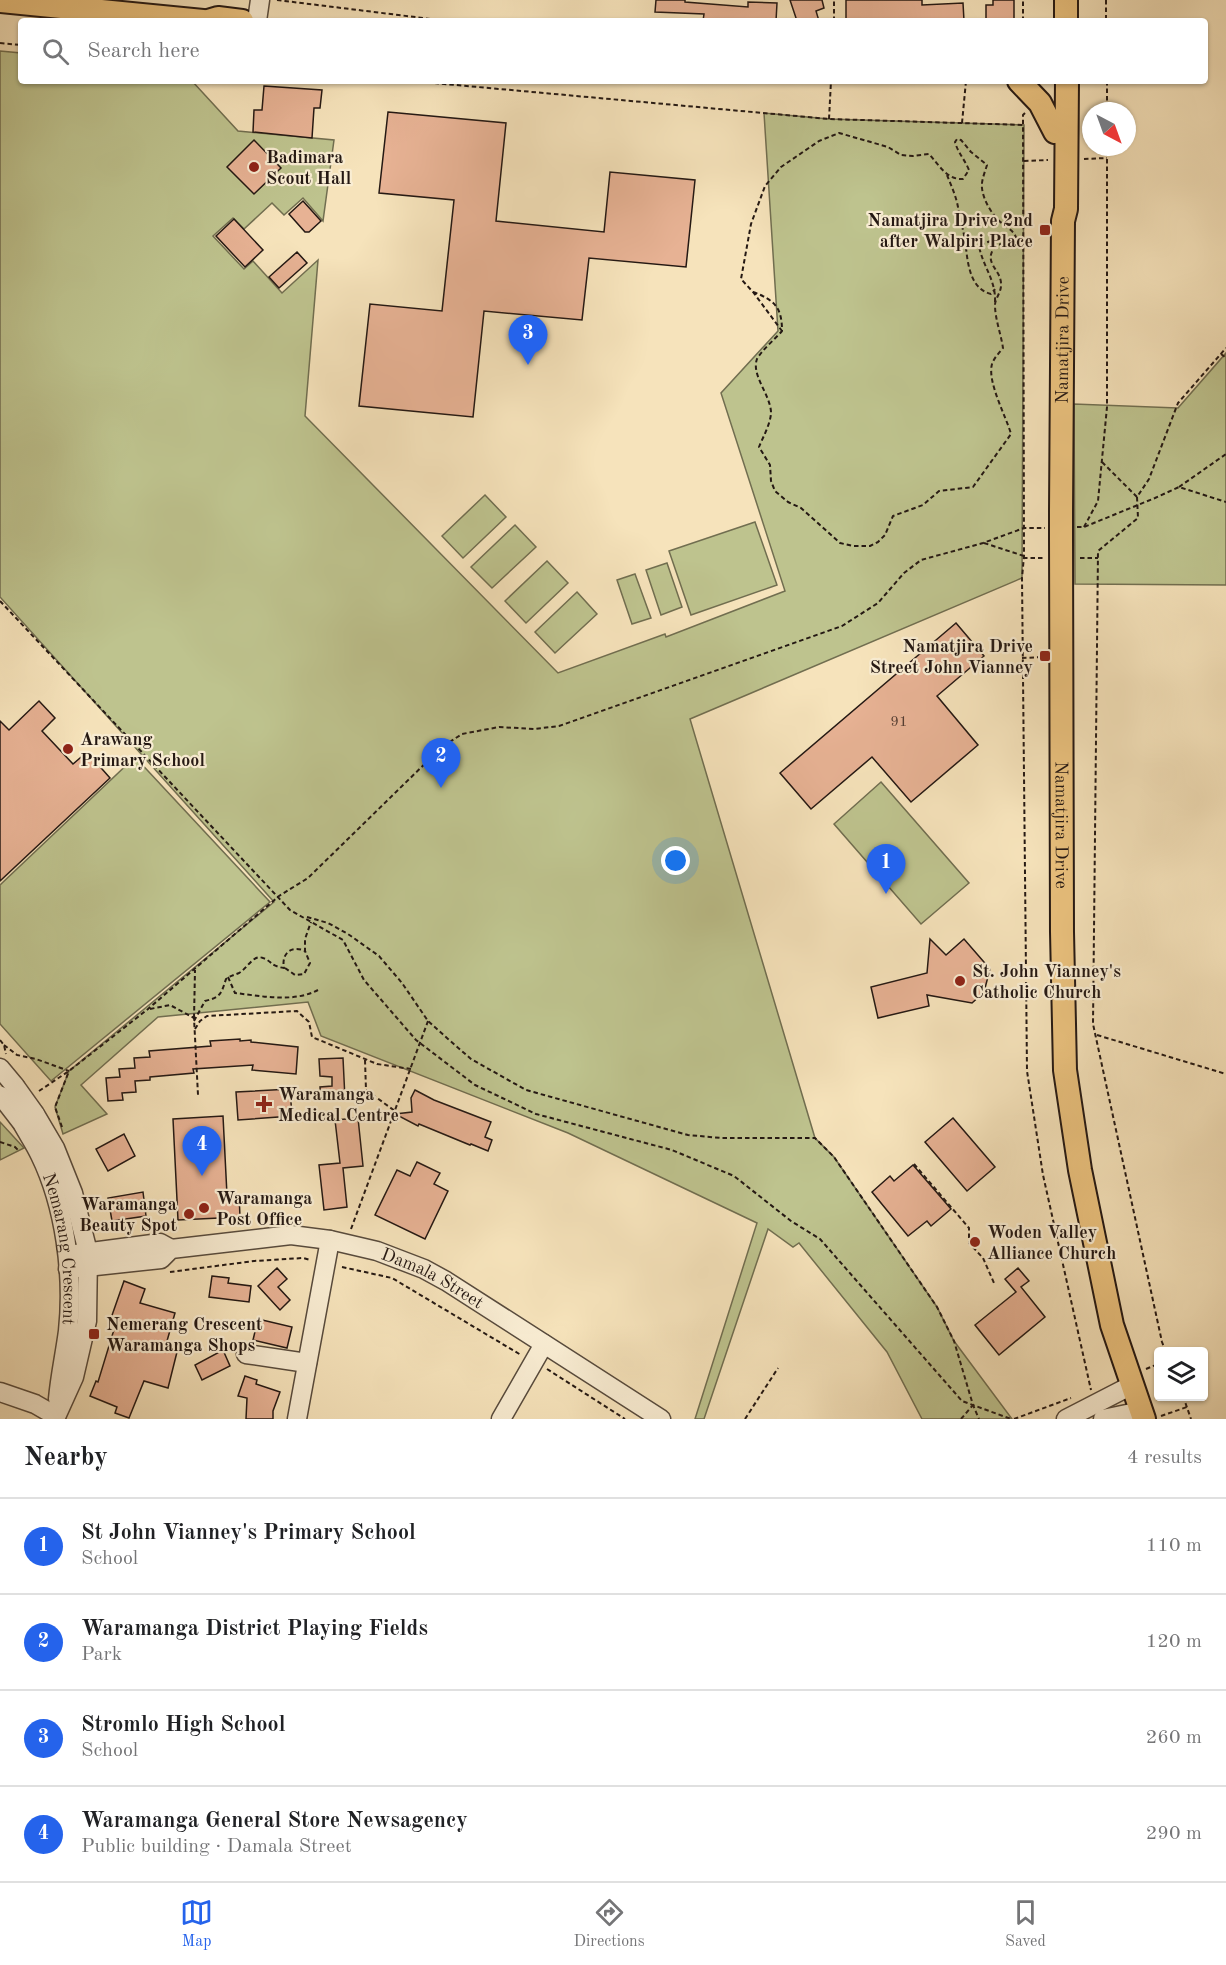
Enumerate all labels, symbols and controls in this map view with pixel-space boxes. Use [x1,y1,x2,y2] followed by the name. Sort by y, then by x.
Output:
[18,18,1208,84] search box
[39,35,72,68] icon: search
[87,40,200,62] text: Search here
[1082,102,1136,156] north arrow
[266,149,352,188] place label: Badimara Scout Hall
[247,160,261,174] marker: Badimara Scout Hall
[867,212,1033,251] place label: Namatjira Drive 2nd after Walpiri Place
[1038,223,1052,237] marker: Namatjira Drive 2nd after Walpiri Place
[1054,276,1073,404] street label: Namatjira Drive
[508,316,548,365] pin: 3
[870,638,1033,677] place label: Namatjira Drive Street John Vianney
[1038,649,1052,663] marker: Namatjira Drive Street John Vianney
[890,715,908,730] house number: 91
[80,731,205,770] place label: Arawang Primary School
[422,738,460,788] pin: 2
[61,742,75,756] marker: Arawang Primary School
[1052,761,1070,889] street label: Namatjira Drive
[866,844,906,894] pin: 1
[661,846,690,875] your location
[972,963,1121,1002] place label: St. John Vianney's Catholic Church
[953,974,967,988] marker: St. John Vianney's Catholic Church
[278,1086,399,1125] place label: Waramanga Medical Centre
[255,1095,273,1113] marker: Waramanga Medical Centre
[182,1126,222,1176] pin: 4
[39,1171,78,1326] street label: Nemarang Crescent
[216,1190,312,1229] place label: Waramanga Post Office
[79,1196,177,1235] place label: Waramanga Beauty Spot
[197,1201,211,1215] marker: Waramanga Post Office
[182,1207,196,1221] marker: Waramanga Beauty Spot
[987,1224,1116,1263] place label: Woden Valley Alliance Church
[968,1235,982,1249] marker: Woden Valley Alliance Church
[379,1246,486,1313] street label: Damala Street
[106,1316,263,1355] place label: Nemerang Crescent Waramanga Shops
[87,1327,101,1341] marker: Nemerang Crescent Waramanga Shops
[1154,1347,1208,1401] map controls
[1154,1347,1208,1401] button: layers
[24,1445,108,1471] text: Nearby
[1127,1448,1202,1468] text: 4 results
[81,1522,416,1544] text: St John Vianney's Primary School
[38,1536,49,1556] text: 1
[1146,1536,1202,1556] text: 110 m
[81,1549,138,1569] text: School
[81,1618,428,1640] text: Waramanga District Playing Fields
[38,1632,49,1652] text: 2
[1146,1632,1202,1652] text: 120 m
[81,1645,122,1665] text: Park
[81,1714,285,1736] text: Stromlo High School
[38,1728,49,1748] text: 3
[1146,1728,1202,1748] text: 260 m
[81,1741,138,1761] text: School
[81,1810,468,1832] text: Waramanga General Store Newsagency
[38,1824,49,1844] text: 4
[1146,1824,1202,1844] text: 290 m
[81,1837,352,1857] text: Public building · Damala Street
[180,1896,213,1952] tab: Map
[574,1896,645,1952] tab: Directions
[1005,1896,1046,1952] tab: Saved

